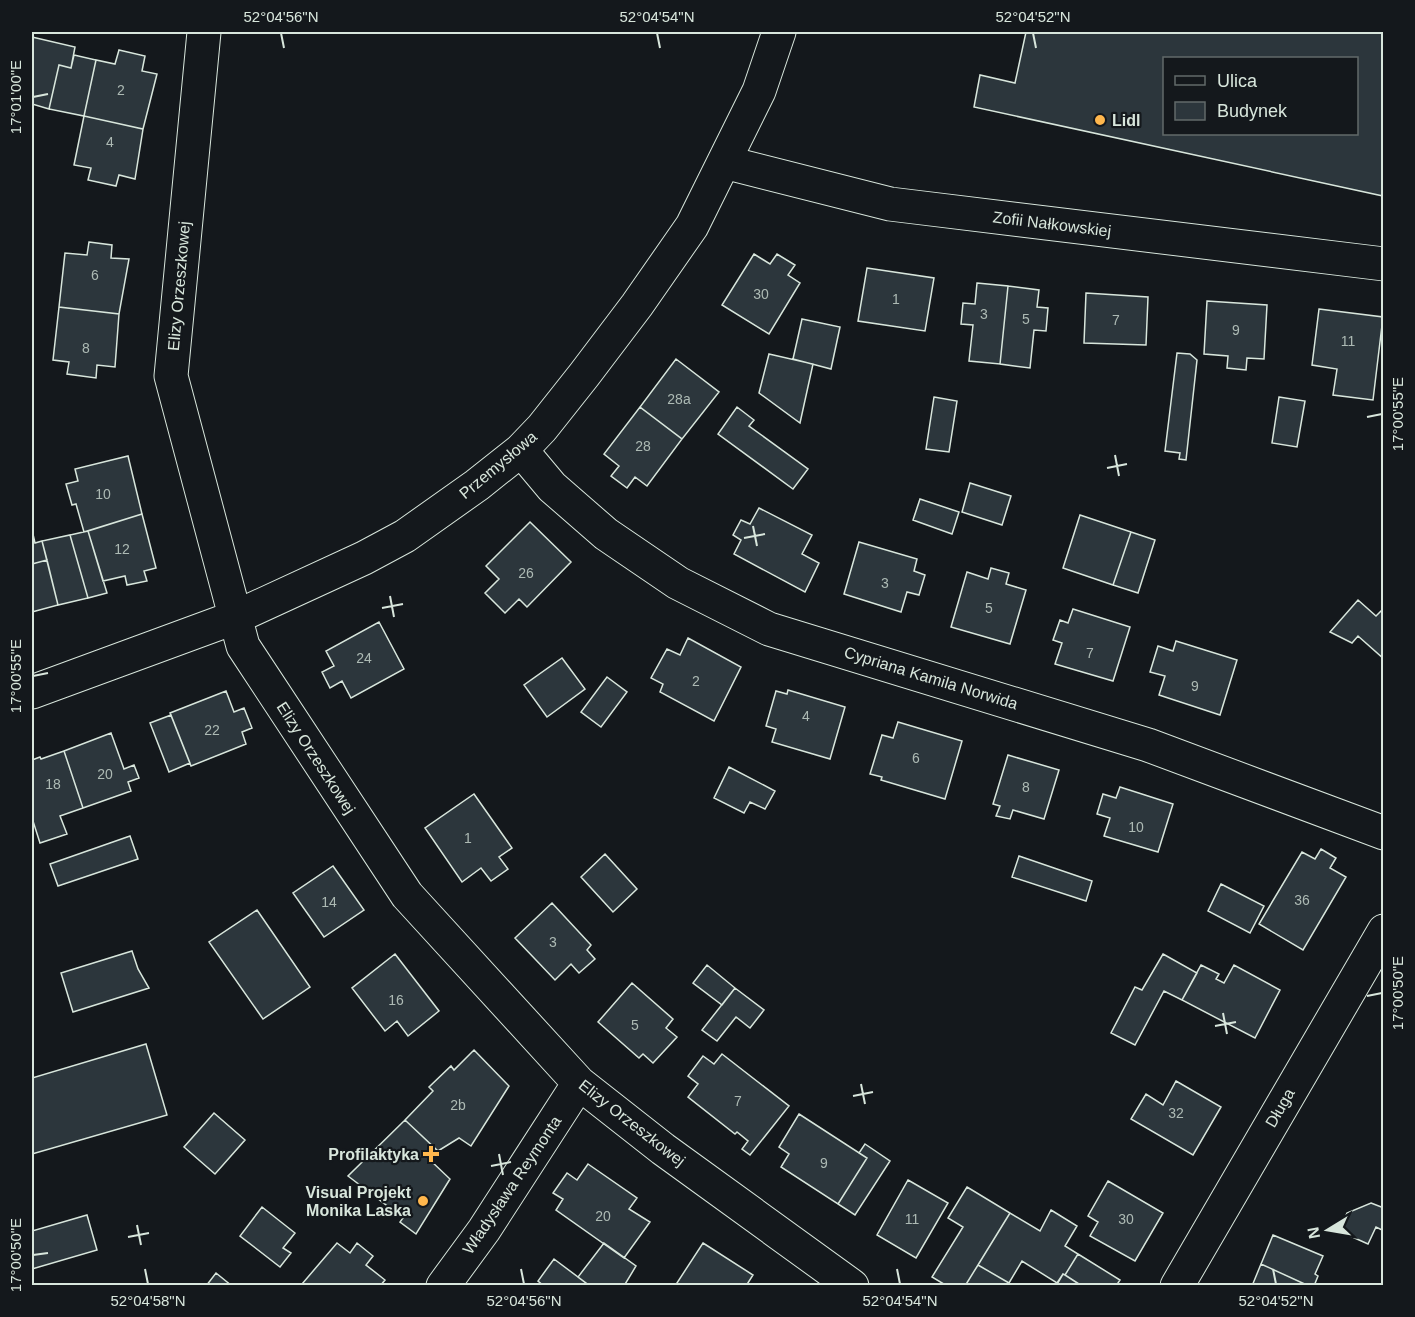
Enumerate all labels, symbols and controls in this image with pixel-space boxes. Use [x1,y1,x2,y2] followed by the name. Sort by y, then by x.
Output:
[243,8,319,25] text: 52°04'56"N
[619,8,695,25] text: 52°04'54"N
[995,8,1071,25] text: 52°04'52"N
[1163,57,1358,135] legend
[7,60,24,134] text: 17°01'00"E
[1217,71,1258,91] text: Ulica
[117,82,125,98] house number: 2
[1217,101,1288,121] text: Budynek
[1112,112,1140,129] place label: Lidl
[1093,113,1107,127] marker: Lidl
[106,134,114,150] house number: 4
[992,208,1112,240] street label: Zofii Nałkowskiej
[165,221,193,351] street label: Elizy Orzeszkowej
[91,267,99,283] house number: 6
[753,286,769,302] house number: 30
[892,291,900,307] house number: 1
[980,306,988,322] house number: 3
[1022,311,1030,327] house number: 5
[1112,312,1120,328] house number: 7
[1232,322,1240,338] house number: 9
[1341,333,1355,349] house number: 11
[82,340,90,356] house number: 8
[1389,377,1406,451] text: 17°00'55"E
[667,391,691,407] house number: 28a
[456,428,540,502] street label: Przemysłowa
[635,438,651,454] house number: 28
[95,486,111,502] house number: 10
[114,541,130,557] house number: 12
[518,565,534,581] house number: 26
[881,575,889,591] house number: 3
[985,600,993,616] house number: 5
[7,639,24,713] text: 17°00'55"E
[842,643,1020,713] street label: Cypriana Kamila Norwida
[1086,645,1094,661] house number: 7
[356,650,372,666] house number: 24
[692,673,700,689] house number: 2
[1191,678,1199,694] house number: 9
[274,699,358,817] street label: Elizy Orzeszkowej
[802,708,810,724] house number: 4
[204,722,220,738] house number: 22
[912,750,920,766] house number: 6
[97,766,113,782] house number: 20
[45,776,61,792] house number: 18
[1022,779,1030,795] house number: 8
[1128,819,1144,835] house number: 10
[464,830,472,846] house number: 1
[1294,892,1310,908] house number: 36
[321,894,337,910] house number: 14
[549,934,557,950] house number: 3
[1389,956,1406,1030] text: 17°00'50"E
[388,992,404,1008] house number: 16
[631,1017,639,1033] house number: 5
[576,1076,688,1170] street label: Elizy Orzeszkowej
[1262,1086,1298,1130] street label: Długa
[734,1093,742,1109] house number: 7
[450,1097,466,1113] house number: 2b
[1168,1105,1184,1121] house number: 32
[459,1113,565,1257] street label: Władysława Reymonta
[328,1146,419,1163] place label: Profilaktyka
[424,1147,438,1161] marker: Profilaktyka
[820,1155,828,1171] house number: 9
[305,1184,412,1219] place label: Visual Projekt Monika Laska
[416,1194,430,1208] marker: Visual Projekt Monika Laska
[1298,1200,1358,1260] north arrow
[595,1208,611,1224] house number: 20
[905,1211,919,1227] house number: 11
[1118,1211,1134,1227] house number: 30
[7,1218,24,1292] text: 17°00'50"E
[1304,1225,1323,1240] text: N
[110,1292,186,1309] text: 52°04'58"N
[486,1292,562,1309] text: 52°04'56"N
[862,1292,938,1309] text: 52°04'54"N
[1238,1292,1314,1309] text: 52°04'52"N

